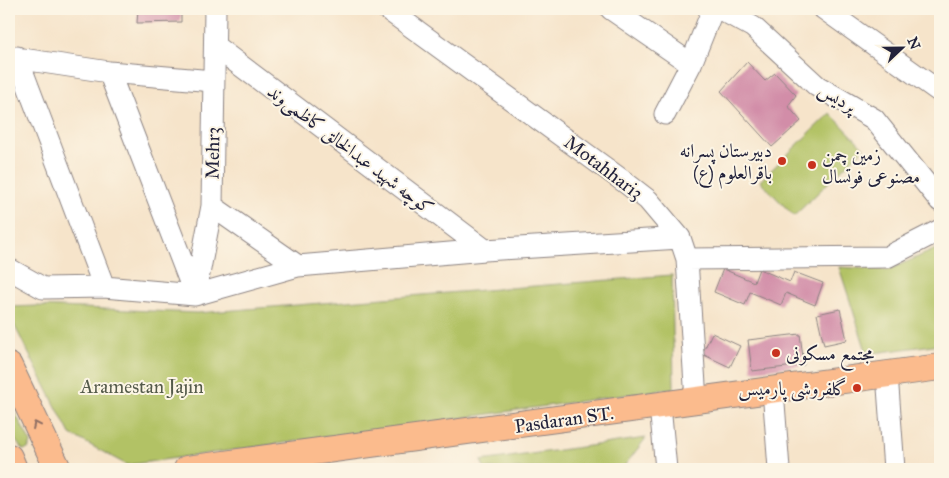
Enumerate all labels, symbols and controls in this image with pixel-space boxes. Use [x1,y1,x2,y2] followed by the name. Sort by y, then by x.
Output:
[876,22,926,72] north arrow
[903,35,924,52] text: N
[814,77,862,120] street label: پردیس
[262,79,438,221] street label: کوچه شهید عبدالخالق کاظمی‌وند
[201,127,224,179] street label: Mehr3
[560,130,648,205] street label: Motahhari3
[680,139,772,189] place label: دبیرستان پسرانه باقرالعلوم (ع)
[822,143,920,189] place label: زمین چمن مصنوعی فوتسال
[776,155,788,167] marker: دبیرستان پسرانه باقرالعلوم (ع)
[806,159,818,171] marker: زمین چمن مصنوعی فوتسال
[786,342,875,371] place label: مجتمع مسکونی
[770,347,782,359] marker: مجتمع مسکونی
[79,375,204,399] park label: Aramestan Jajin
[738,377,847,402] place label: گلفروشی پارمیس
[851,382,863,394] marker: گلفروشی پارمیس
[513,401,615,438] street label: Pasdaran ST.
[32,422,42,431] one-way arrow

